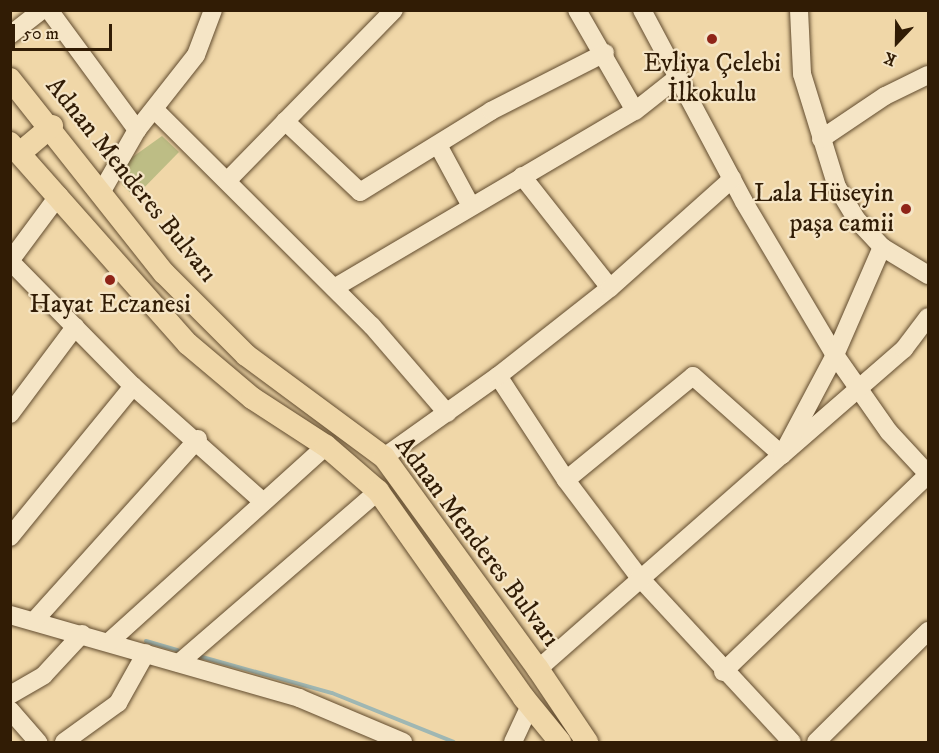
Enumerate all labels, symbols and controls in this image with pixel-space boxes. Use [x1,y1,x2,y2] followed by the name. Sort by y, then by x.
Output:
[15,12,116,50] scale bar
[867,12,927,72] north arrow
[23,23,59,45] text: 50 m
[705,32,719,46] marker: Evliya Çelebi İlkokulu
[881,47,899,70] text: K
[643,48,781,110] place label: Evliya Çelebi İlkokulu
[39,71,223,289] street label: Adnan Menderes Bulvarı
[754,178,894,240] place label: Lala Hüseyin paşa camii
[899,202,913,216] marker: Lala Hüseyin paşa camii
[103,273,117,287] marker: Hayat Eczanesi
[29,289,191,321] place label: Hayat Eczanesi
[388,431,566,653] street label: Adnan Menderes Bulvarı

